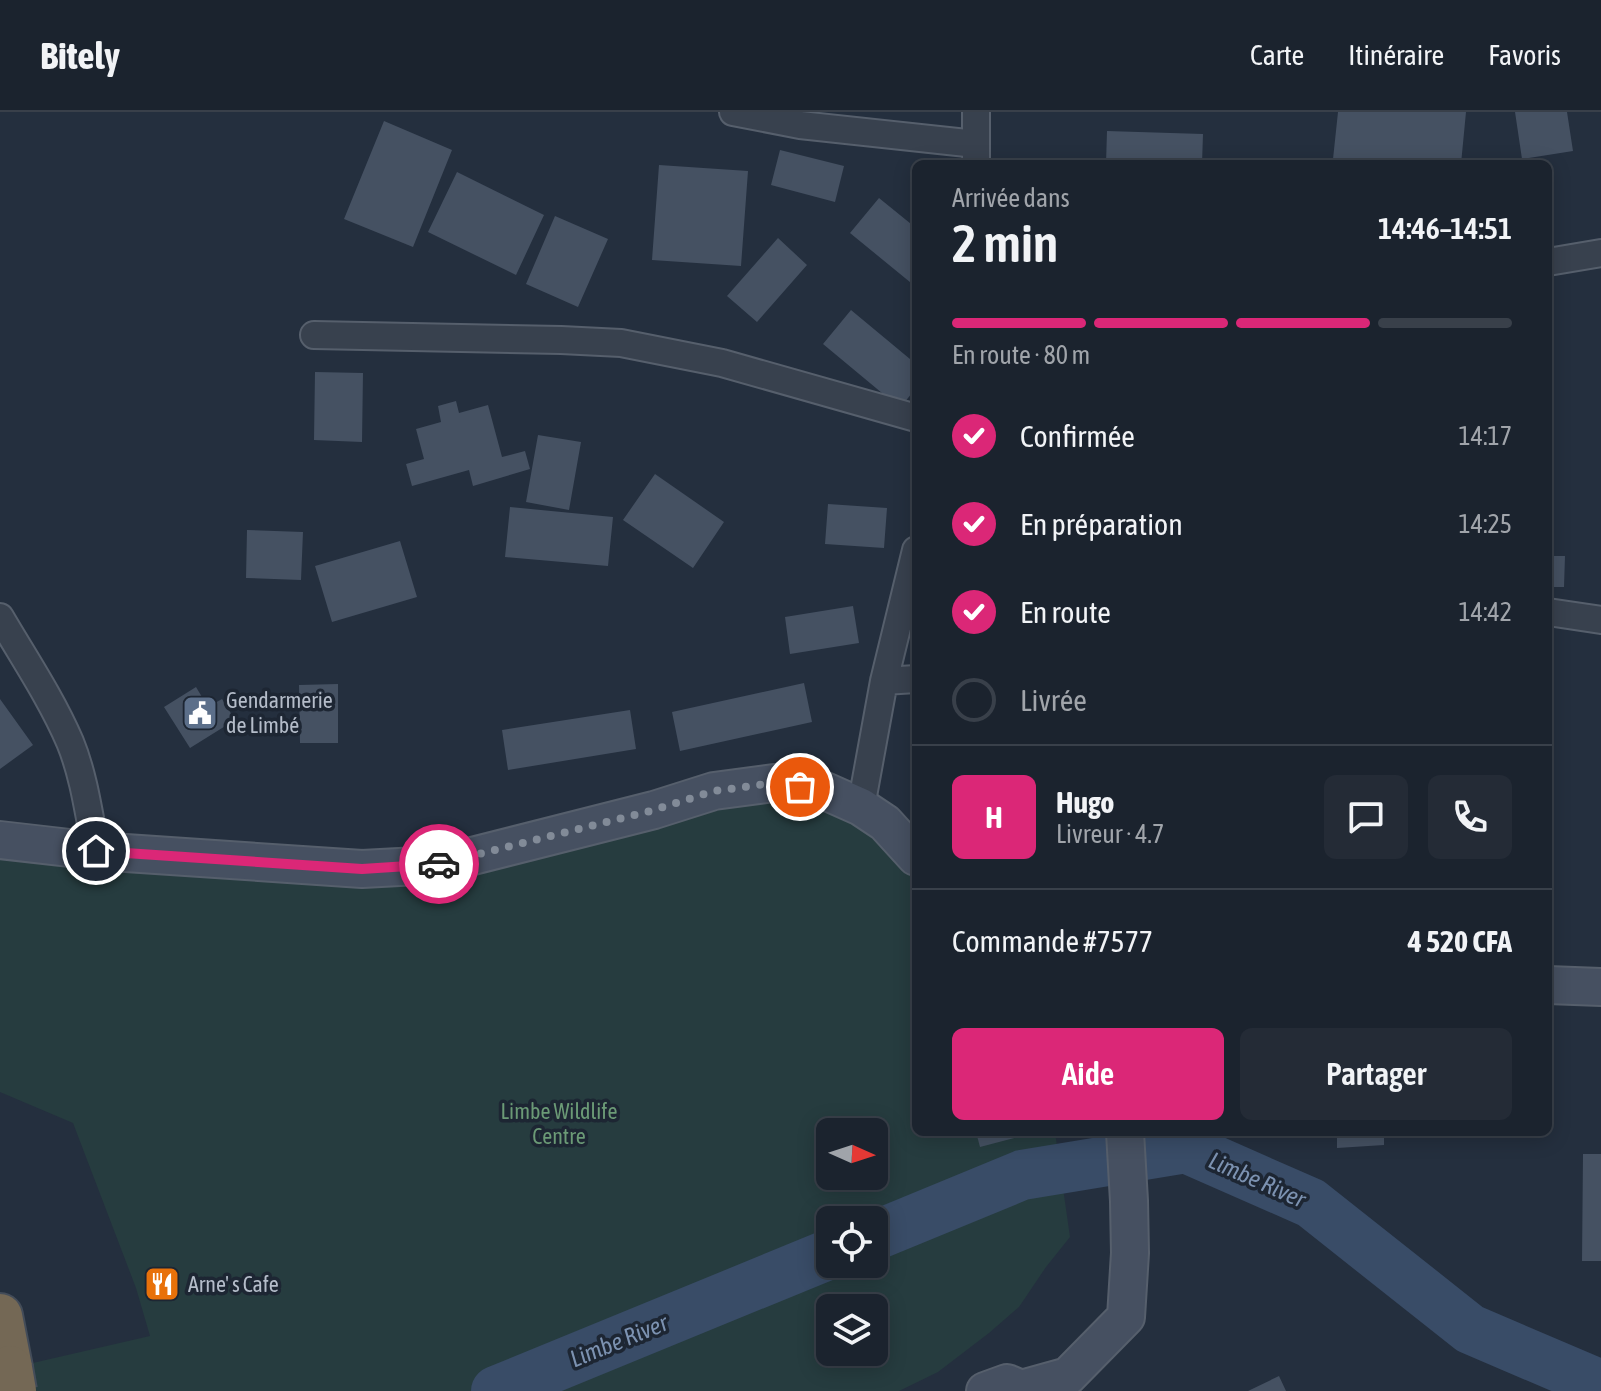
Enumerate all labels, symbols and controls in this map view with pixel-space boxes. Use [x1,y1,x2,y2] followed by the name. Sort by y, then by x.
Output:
[40,34,120,77] text: Bitely
[1250,39,1304,71] text: Carte
[1348,39,1444,71] text: Itinéraire
[1488,39,1561,71] text: Favoris
[952,183,1070,213] text: Arrivée dans
[1378,211,1512,245] text: 14:46–14:51
[952,213,1058,273] text: 2 min
[952,340,1090,370] text: En route · 80 m
[952,414,996,458] icon: check
[1020,419,1135,453] text: Confirmée
[1458,421,1512,451] text: 14:17
[952,502,996,546] icon: check
[1020,507,1183,541] text: En préparation
[1458,509,1512,539] text: 14:25
[952,590,996,634] icon: check
[1020,595,1111,629] text: En route
[1458,597,1512,627] text: 14:42
[1020,683,1087,717] text: Livrée
[226,687,333,738] place label: Gendarmerie de Limbé
[181,694,219,732] public building icon: Gendarmerie de Limbé
[766,753,834,821] pin
[778,765,822,809] icon: bag
[1324,775,1408,859] button: chat
[1428,775,1512,859] button: phone
[1056,785,1114,819] text: Hugo
[985,800,1003,834] text: H
[62,817,130,885] pin
[1056,819,1164,849] text: Livreur · 4.7
[399,824,479,904] courier
[74,829,118,873] icon: home
[417,842,461,886] icon: car
[952,924,1153,958] text: Commande #7577
[1408,924,1512,958] text: 4 520 CFA
[952,1028,1224,1120] button: Aide
[1240,1028,1512,1120] button: Partager
[501,1098,617,1149] park label: Limbe Wildlife Centre
[816,1118,888,1190] north arrow
[816,1118,888,1366] map controls
[1205,1146,1310,1213] water label: Limbe River
[816,1206,888,1278] button: locate
[143,1265,181,1303] restaurant icon: Arne' s Cafe
[188,1271,279,1297] place label: Arne' s Cafe
[816,1294,888,1366] button: layers
[566,1308,672,1372] water label: Limbe River

